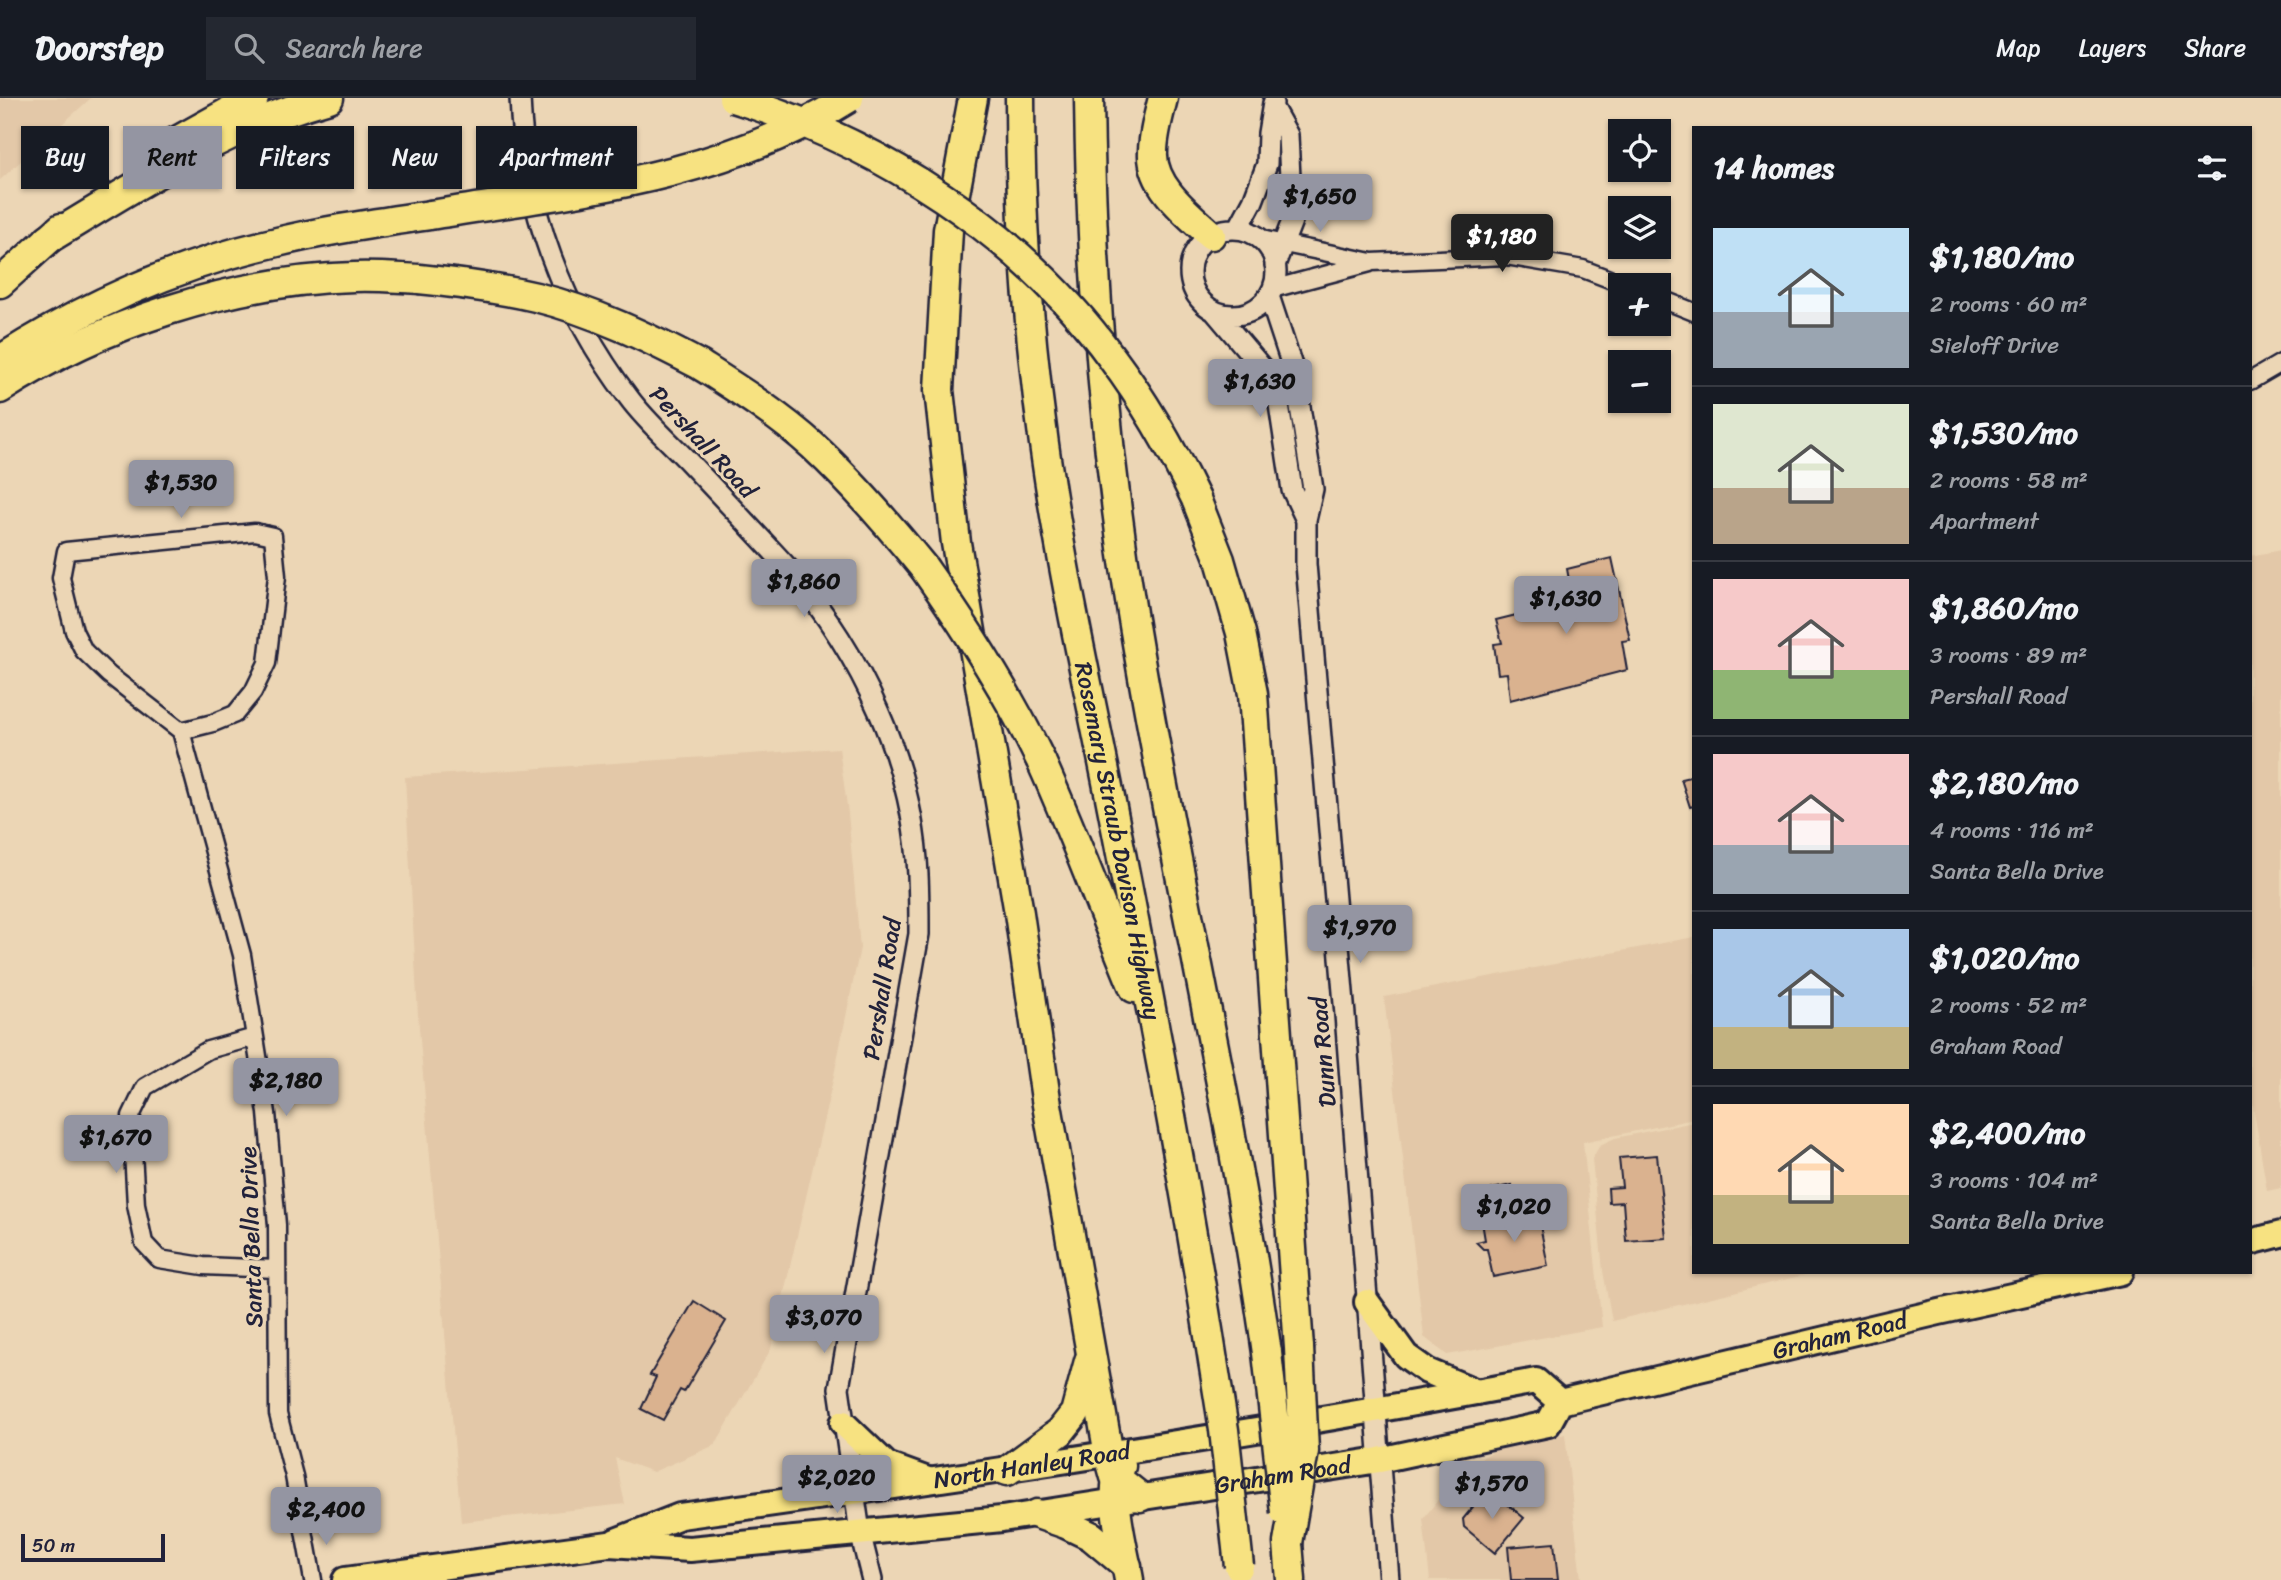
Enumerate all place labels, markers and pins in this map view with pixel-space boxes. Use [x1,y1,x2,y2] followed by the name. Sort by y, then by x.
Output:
[1263,174,1377,234] pin: $1,650
[1445,214,1559,274] pin: $1,180
[1203,360,1317,419] pin: $1,630
[124,460,238,520] pin: $1,530
[747,560,861,619] pin: $1,860
[1509,576,1623,636] pin: $1,630
[1303,906,1417,965] pin: $1,970
[229,1058,343,1118] pin: $2,180
[59,1116,173,1175] pin: $1,670
[1457,1184,1571,1244] pin: $1,020
[767,1296,881,1355] pin: $3,070
[780,1456,894,1515] pin: $2,020
[1435,1462,1549,1521] pin: $1,570
[269,1488,383,1547] pin: $2,400

